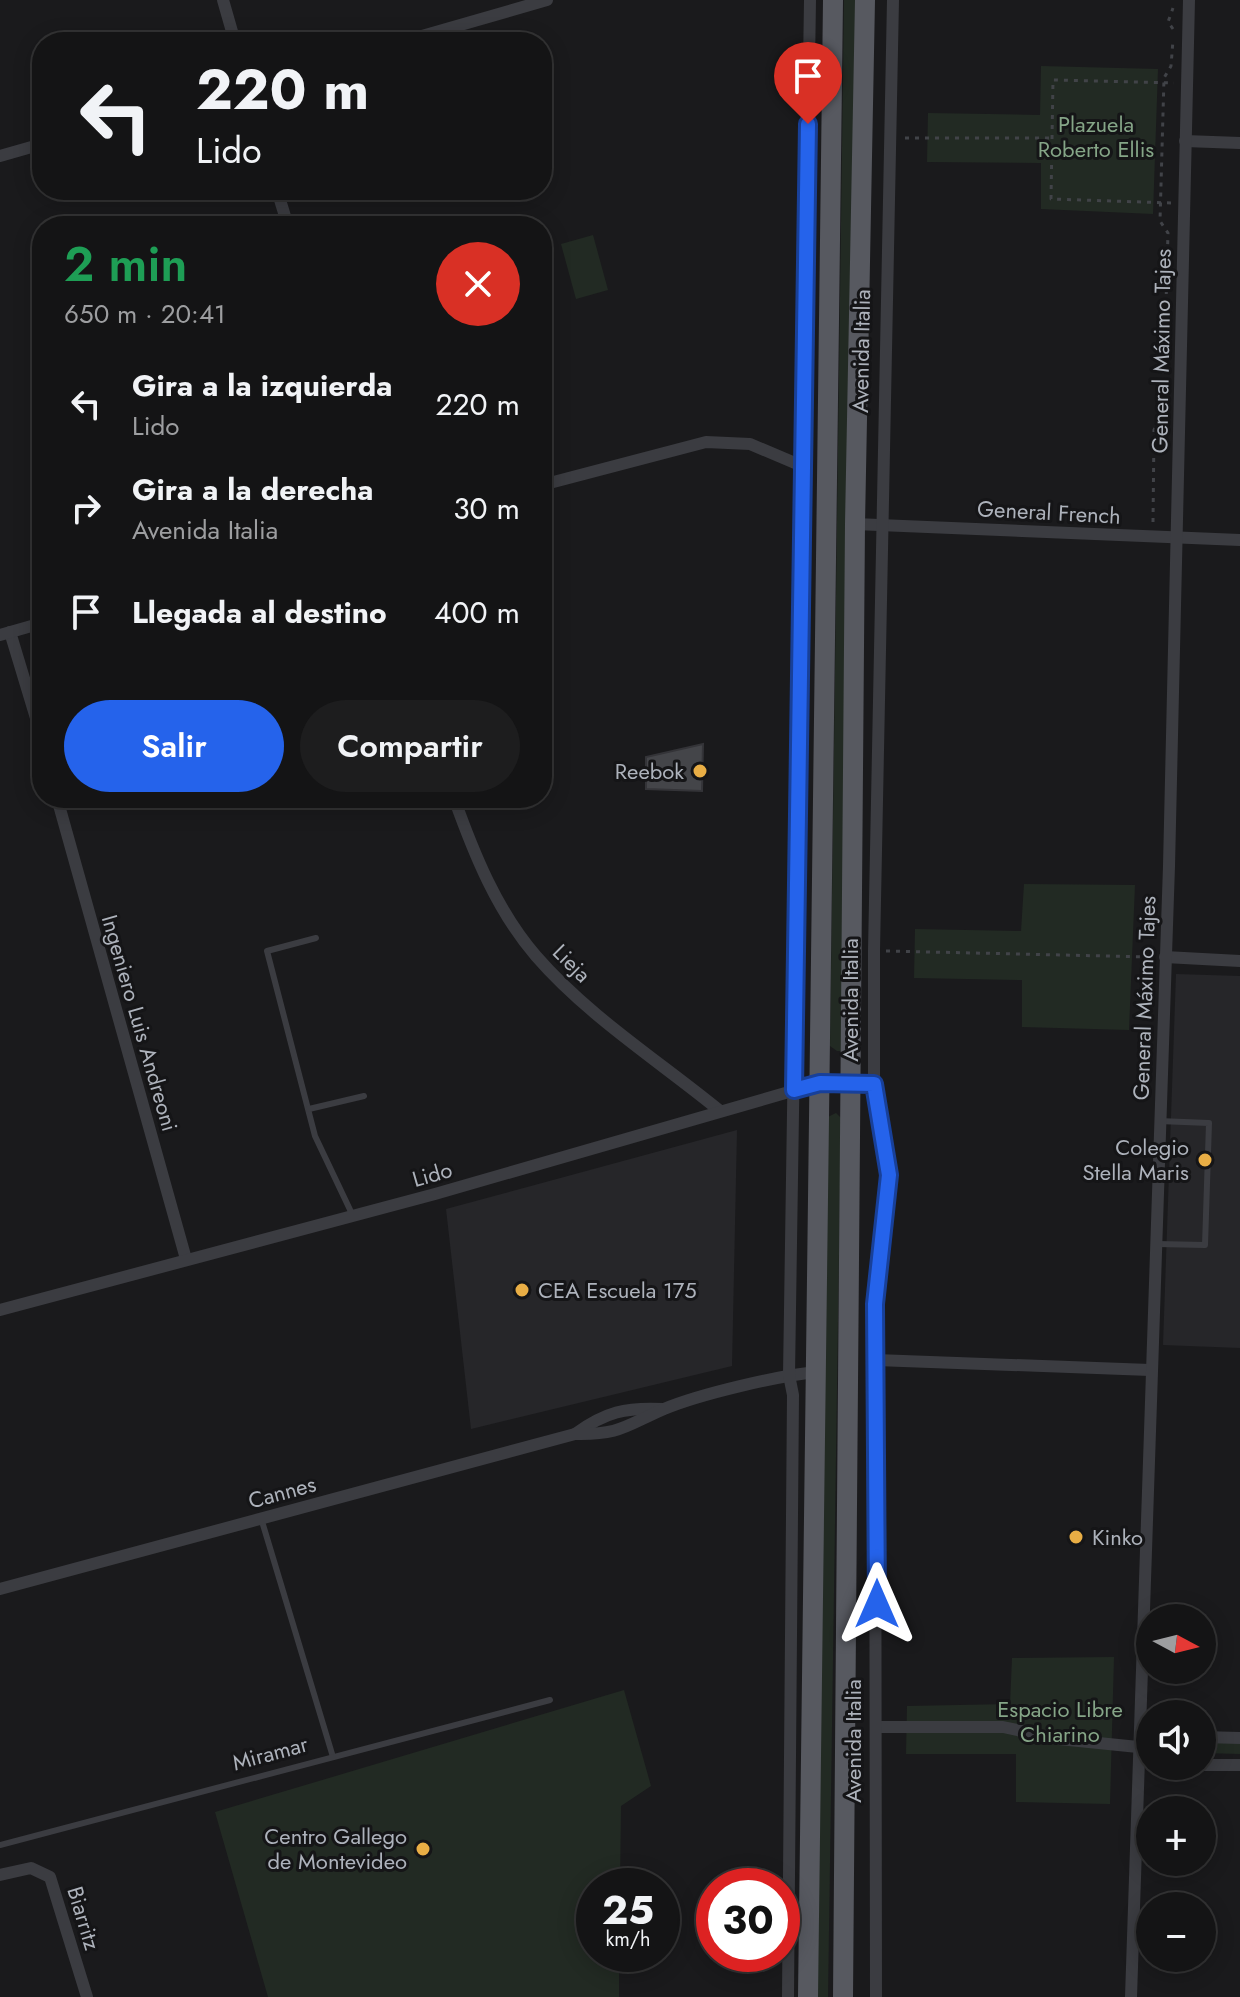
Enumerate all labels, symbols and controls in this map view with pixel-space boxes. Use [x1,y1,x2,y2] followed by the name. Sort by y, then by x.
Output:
[774,42,842,124] pin
[196,49,369,130] text: 220 m
[786,54,830,98] icon: arrive
[64,64,168,168] icon: left
[1038,108,1154,165] park label: Plazuela Roberto Ellis
[196,124,262,176] text: Lido
[64,230,187,299] text: 2 min
[436,242,520,326] button: close
[1143,248,1179,454] street label: General Máximo Tajes
[844,289,878,413] street label: Avenida Italia
[64,295,226,333] text: 650 m · 20:41
[132,364,392,407] text: Gira a la izquierda
[64,382,108,426] icon: left
[435,383,520,426] text: 220 m
[132,407,179,445] text: Lido
[132,468,373,511] text: Gira a la derecha
[64,486,108,530] icon: right
[453,487,520,530] text: 30 m
[976,492,1122,532] street label: General French
[132,511,278,549] text: Avenida Italia
[64,590,108,634] icon: arrive
[132,591,387,634] text: Llegada al destino
[434,591,520,634] text: 400 m
[64,700,284,792] button: Salir
[300,700,520,792] button: Compartir
[615,755,684,787] place label: Reebok
[691,762,709,780] marker: Reebok
[1124,895,1164,1101] street label: General Máximo Tajes
[94,911,186,1135] street label: Ingeniero Luis Andreoni
[545,936,599,990] street label: Lieja
[834,938,866,1062] street label: Avenida Italia
[1082,1131,1189,1188] place label: Colegio Stella Maris
[1196,1151,1214,1169] marker: Colegio Stella Maris
[408,1153,456,1195] street label: Lido
[538,1274,697,1306] place label: CEA Escuela 175
[513,1281,531,1299] marker: CEA Escuela 175
[245,1468,320,1516] street label: Cannes
[1092,1521,1143,1553] place label: Kinko
[1067,1528,1085,1546] marker: Kinko
[835,1562,919,1646] position arrow
[1136,1604,1216,1684] north arrow
[1136,1604,1216,1972] map controls
[837,1679,869,1803] street label: Avenida Italia
[997,1693,1123,1750] park label: Espacio Libre Chiarino
[1136,1700,1216,1780] button: sound
[229,1727,312,1778] street label: Miramar
[1136,1796,1216,1876] button: +
[264,1820,407,1877] place label: Centro Gallego de Montevideo
[414,1840,432,1858] marker: Centro Gallego de Montevideo
[696,1868,800,1972] speed limit sign: 30
[602,1881,654,1939] text: 25
[59,1882,109,1954] street label: Biarritz
[1136,1892,1216,1972] button: −
[605,1925,651,1954] text: km/h

